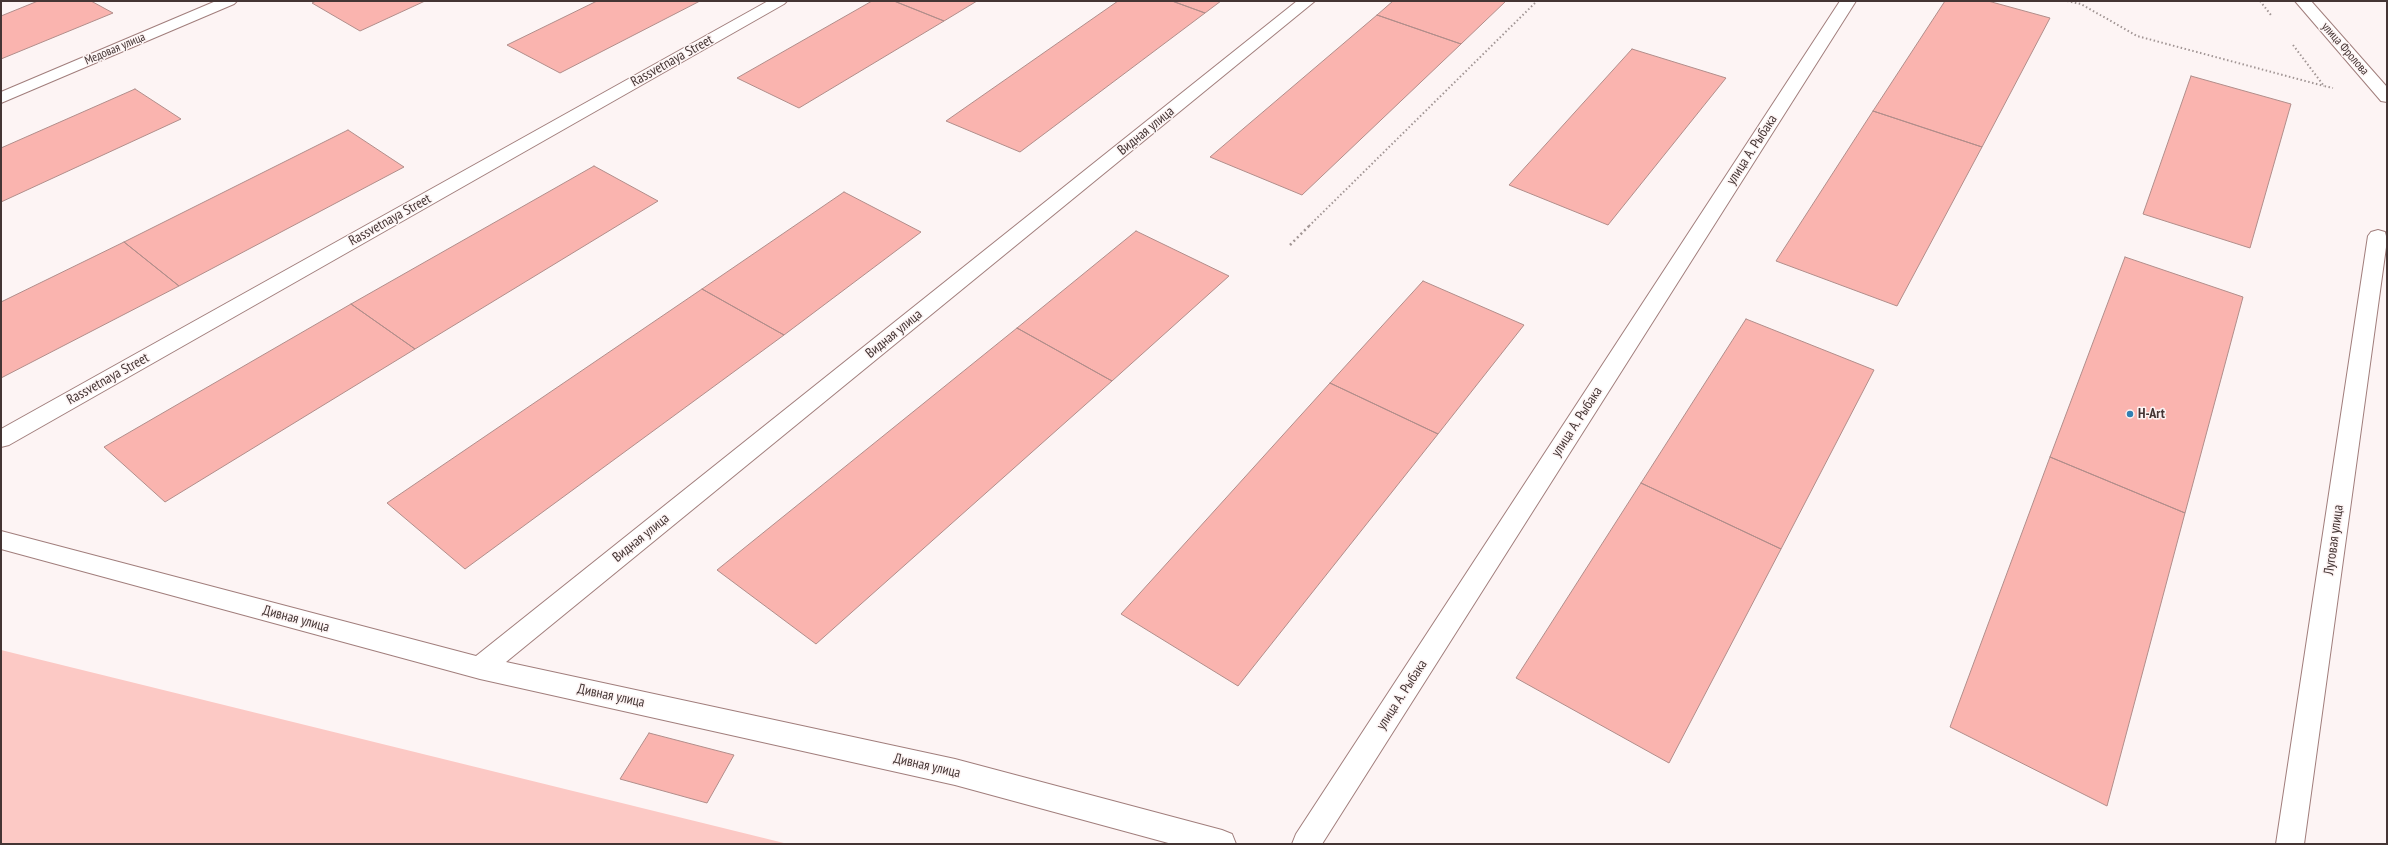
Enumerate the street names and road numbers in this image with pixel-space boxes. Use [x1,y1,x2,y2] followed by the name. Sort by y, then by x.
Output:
[2318,20,2372,78] street label: улица Фролова
[83,30,147,68] street label: Медовая улица
[628,31,716,91] street label: Rassvetnaya Street
[1114,103,1178,159] street label: Видная улица
[1723,112,1781,188] street label: улица А. Рыбака
[346,190,434,250] street label: Rassvetnaya Street
[862,306,926,362] street label: Видная улица
[64,349,152,409] street label: Rassvetnaya Street
[1548,384,1606,460] street label: улица А. Рыбака
[2321,504,2347,576] street label: Луговая улица
[609,510,673,566] street label: Видная улица
[261,602,331,636] street label: Дивная улица
[1373,657,1431,733] street label: улица А. Рыбака
[576,681,646,711] street label: Дивная улица
[892,750,962,782] street label: Дивная улица

